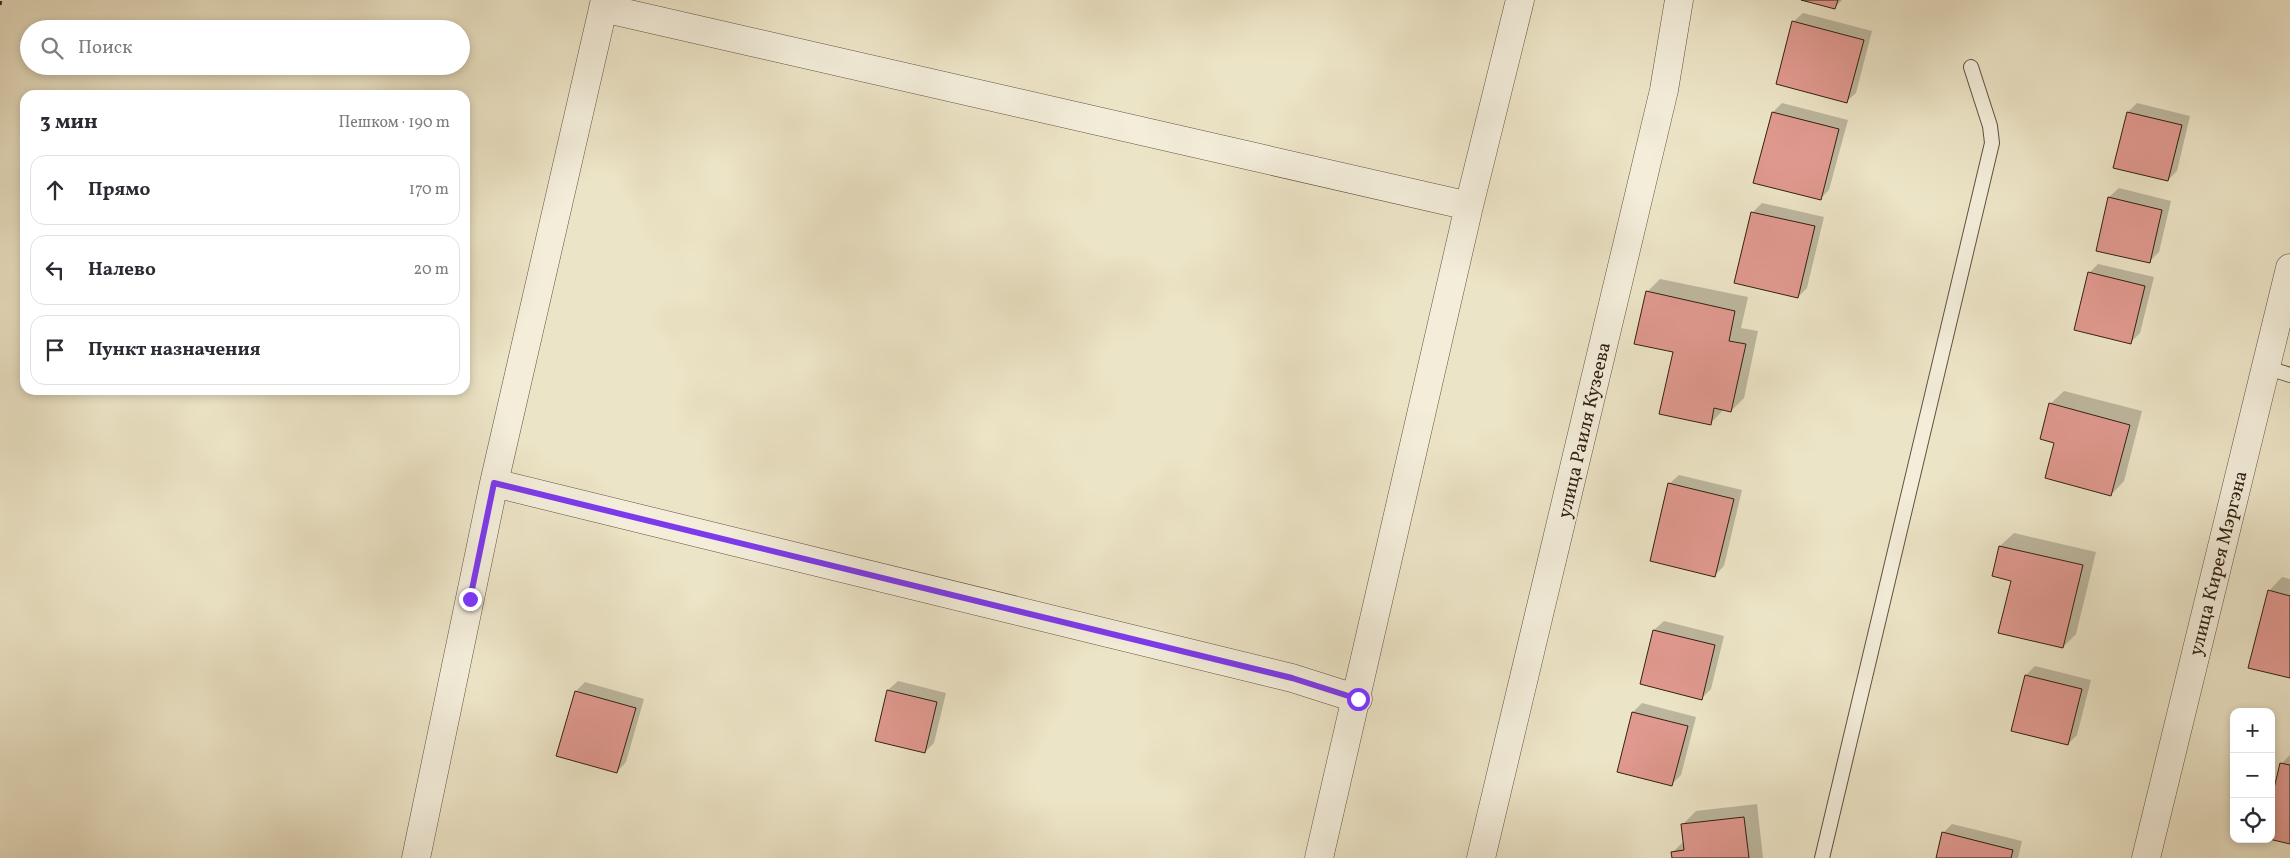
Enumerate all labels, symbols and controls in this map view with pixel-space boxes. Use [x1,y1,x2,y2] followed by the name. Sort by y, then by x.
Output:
[20,20,470,75] search box
[38,34,66,62] icon: search
[78,35,132,61] text: Поиск
[40,108,98,137] text: 3 мин
[338,112,450,134] text: Пешком · 190 m
[41,176,69,204] icon: ahead
[88,177,150,203] text: Прямо
[409,179,449,201] text: 170 m
[41,256,69,284] icon: left
[88,257,156,283] text: Налево
[414,259,449,281] text: 20 m
[41,336,69,364] icon: arrive
[88,337,261,363] text: Пункт назначения
[1552,340,1618,521] street label: улица Раиля Кузеева
[2183,468,2255,659] street label: улица Кирея Мэргэна
[459,588,482,611] route end
[1347,688,1370,711] route start
[2230,708,2275,843] map controls
[2230,708,2275,753] button: +
[2230,753,2275,798] button: −
[2230,798,2275,843] button: locate

